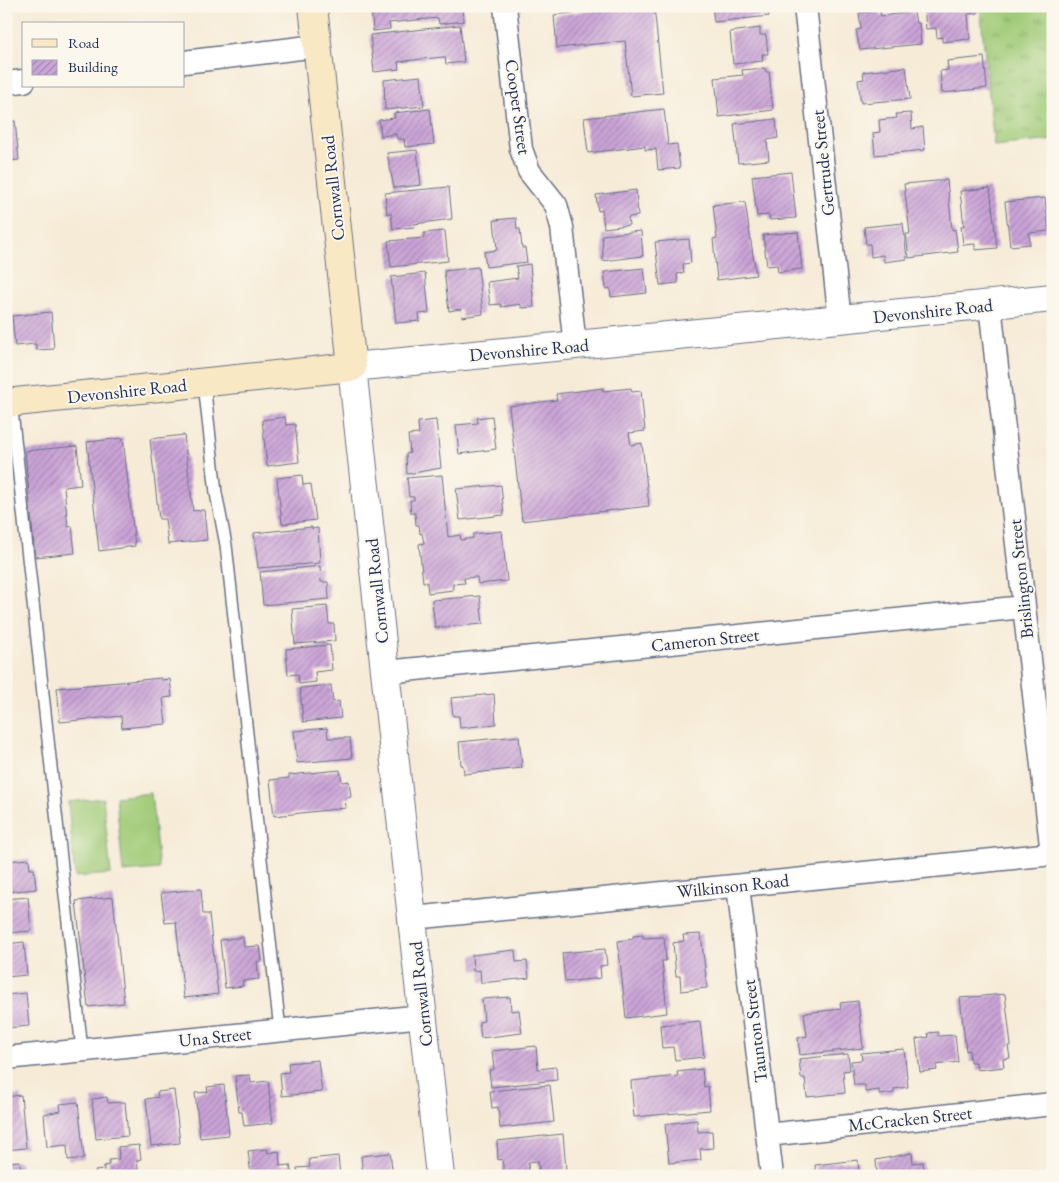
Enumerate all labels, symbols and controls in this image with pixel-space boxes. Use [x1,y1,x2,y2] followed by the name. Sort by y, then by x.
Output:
[22,22,185,88] legend
[68,33,100,52] text: Road
[68,57,118,76] text: Building
[500,58,537,156] street label: Cooper Street
[805,109,840,217] street label: Gertrude Street
[315,133,349,242] street label: Cornwall Road
[872,293,995,328] street label: Devonshire Road
[468,333,591,366] street label: Devonshire Road
[66,373,189,408] street label: Devonshire Road
[1003,518,1038,640] street label: Brislington Street
[359,536,393,645] street label: Cornwall Road
[650,622,760,657] street label: Cameron Street
[676,868,791,903] street label: Wilkinson Road
[403,939,437,1048] street label: Cornwall Road
[737,978,772,1084] street label: Taunton Street
[177,1021,253,1052] street label: Una Street
[847,1101,973,1136] street label: McCracken Street

